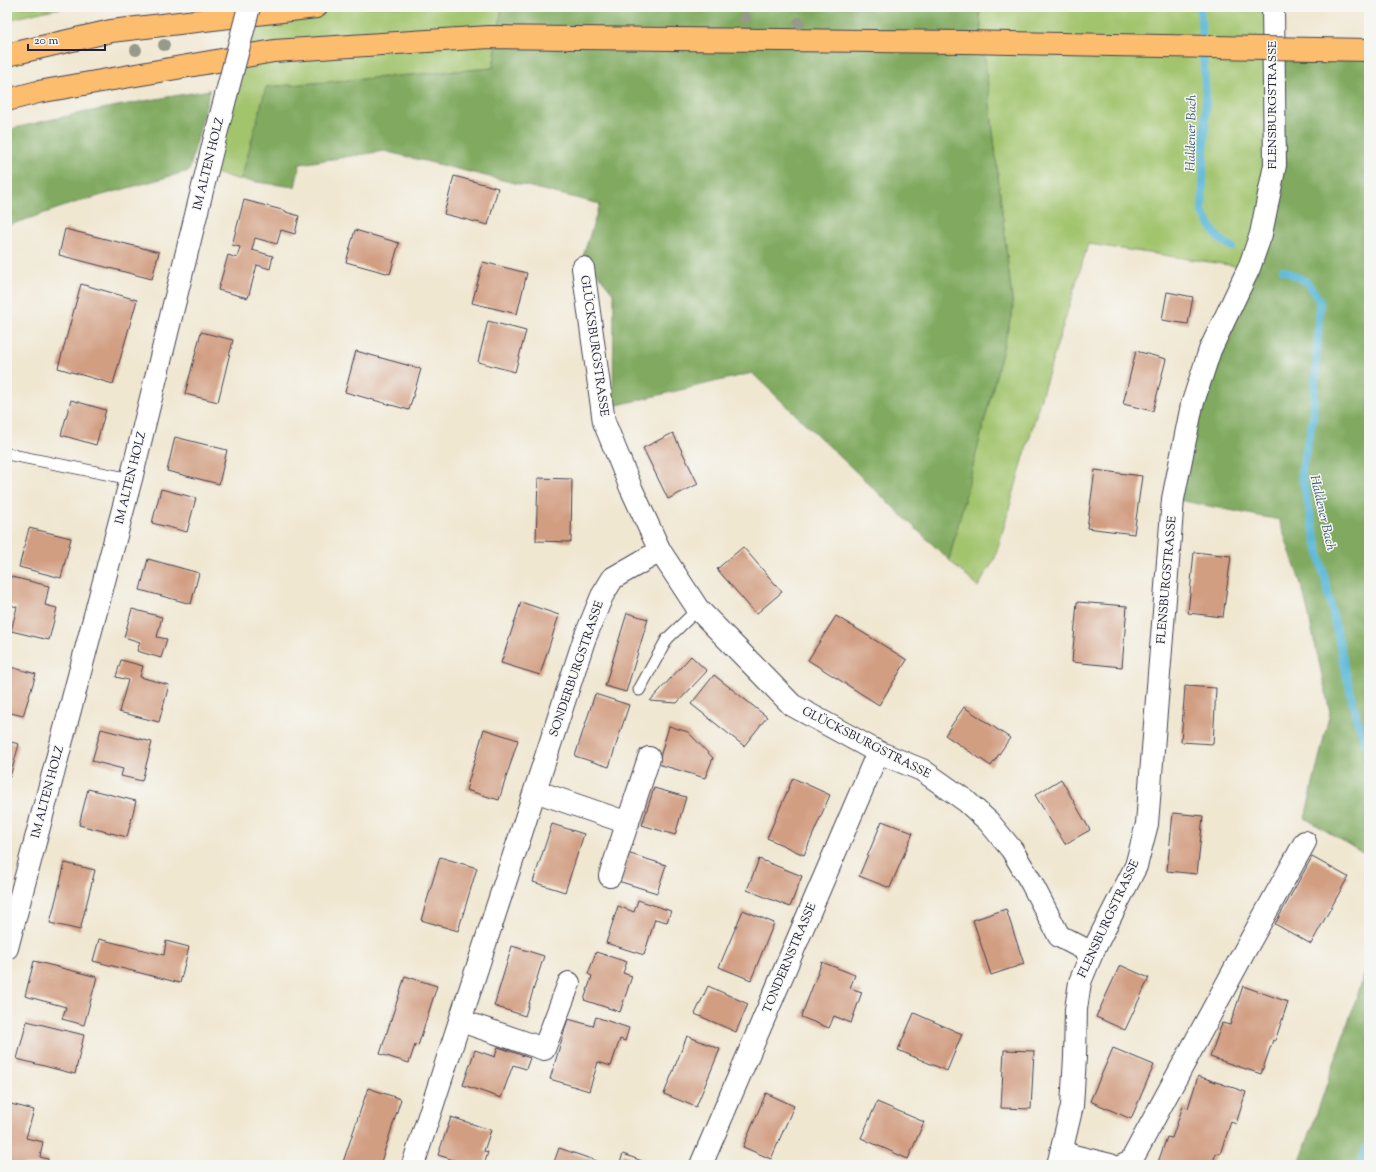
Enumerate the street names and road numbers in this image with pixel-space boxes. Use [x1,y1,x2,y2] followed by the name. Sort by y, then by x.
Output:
[1264,40,1282,169] street label: FLENSBURGSTRASSE
[189,116,229,212] street label: IM ALTEN HOLZ
[575,274,613,419] street label: GLÜCKSBURGSTRASSE
[111,430,151,526] street label: IM ALTEN HOLZ
[1152,514,1182,645] street label: FLENSBURGSTRASSE
[545,598,609,739] street label: SONDERBURGSTRASSE
[798,703,934,784] street label: GLÜCKSBURGSTRASSE
[27,744,69,840] street label: IM ALTEN HOLZ
[1074,856,1145,981] street label: FLENSBURGSTRASSE
[759,899,822,1016] street label: TONDERNSTRASSE

